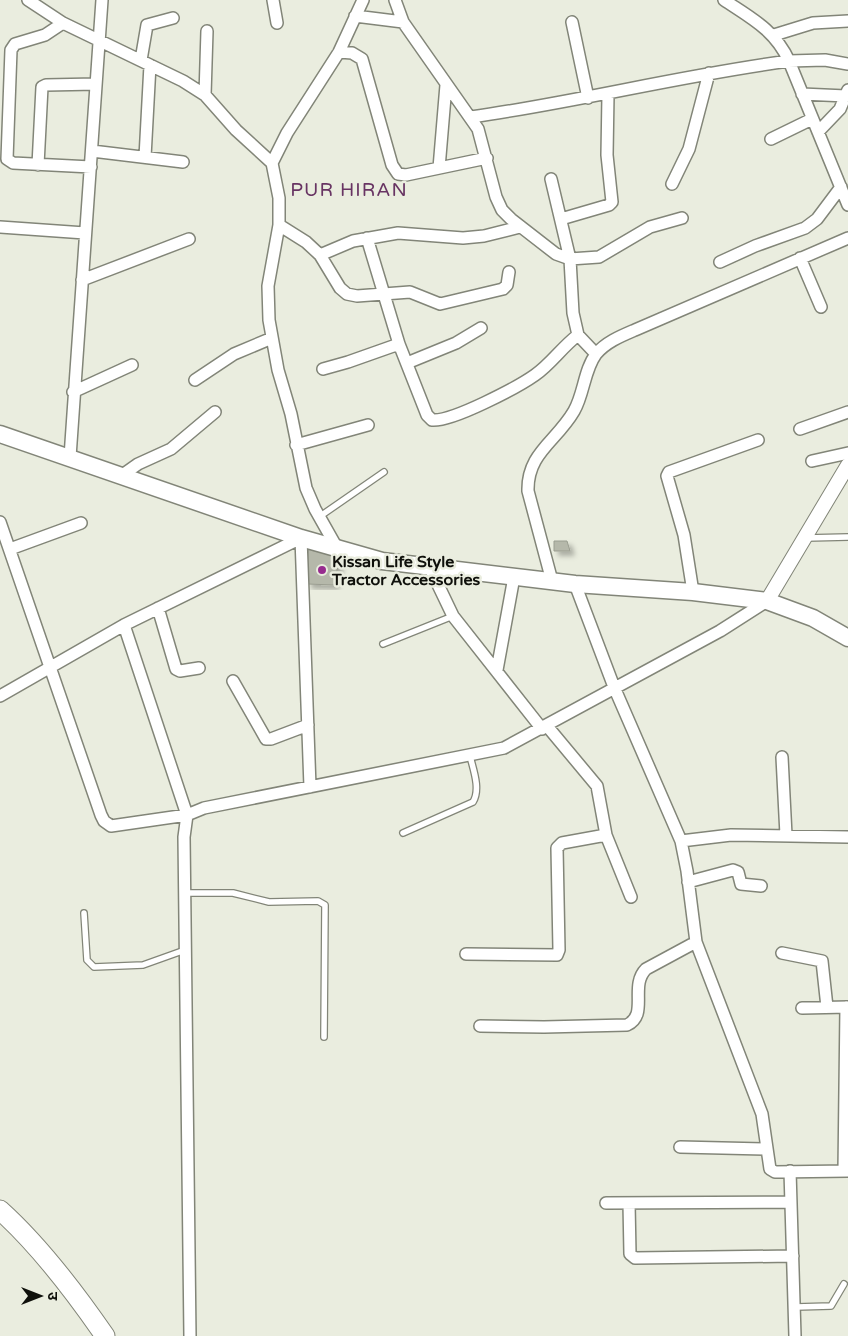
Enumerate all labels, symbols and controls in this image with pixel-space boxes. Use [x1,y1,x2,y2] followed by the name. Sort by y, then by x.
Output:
[290,179,408,201] district label: PUR HIRAN
[331,552,480,590] place label: Kissan Life Style Tractor Accessories
[316,564,328,576] marker: Kissan Life Style Tractor Accessories
[15,1271,65,1321] north arrow
[44,1292,61,1301] text: उ

